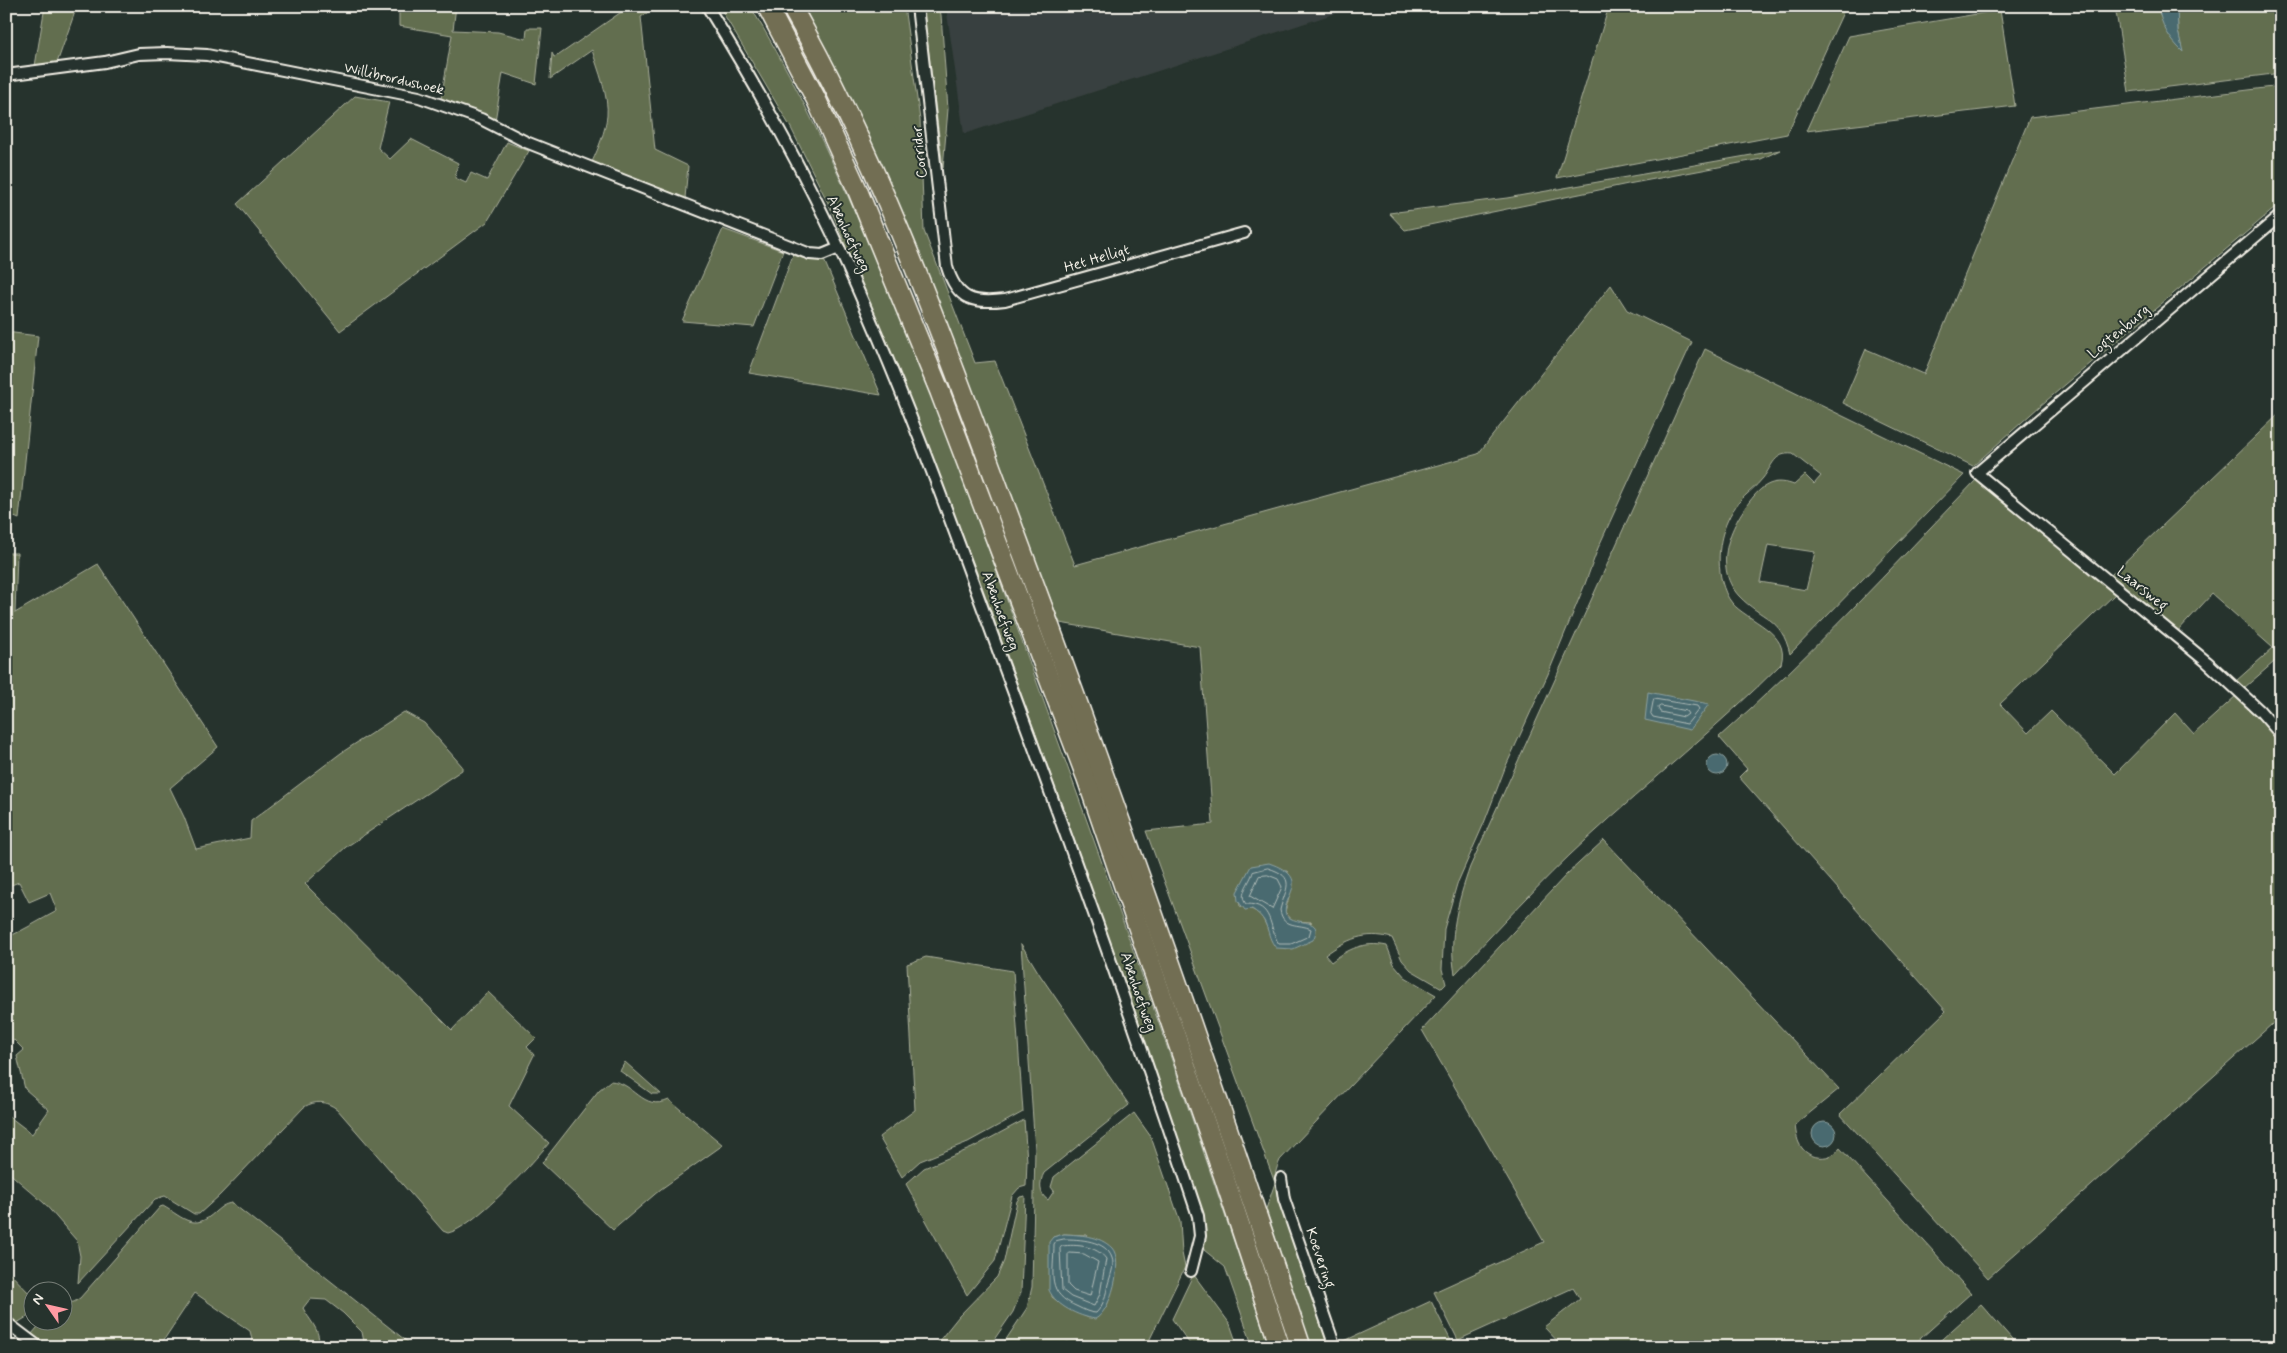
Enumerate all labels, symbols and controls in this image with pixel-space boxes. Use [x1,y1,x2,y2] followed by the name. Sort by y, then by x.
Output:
[342,58,447,100] street label: Willibrordushoek
[907,124,933,179] street label: Corridor
[820,192,875,276] street label: Abenhoefweg
[1062,240,1133,278] street label: Het Helligt
[2084,300,2155,365] street label: Logtenburg
[2111,562,2172,617] street label: Laarsweg
[975,569,1024,654] street label: Abenhoefweg
[1114,949,1161,1035] street label: Abenhoefweg
[1299,1225,1340,1291] street label: Koevering
[22,1280,72,1330] north arrow
[28,1290,48,1308] text: N

